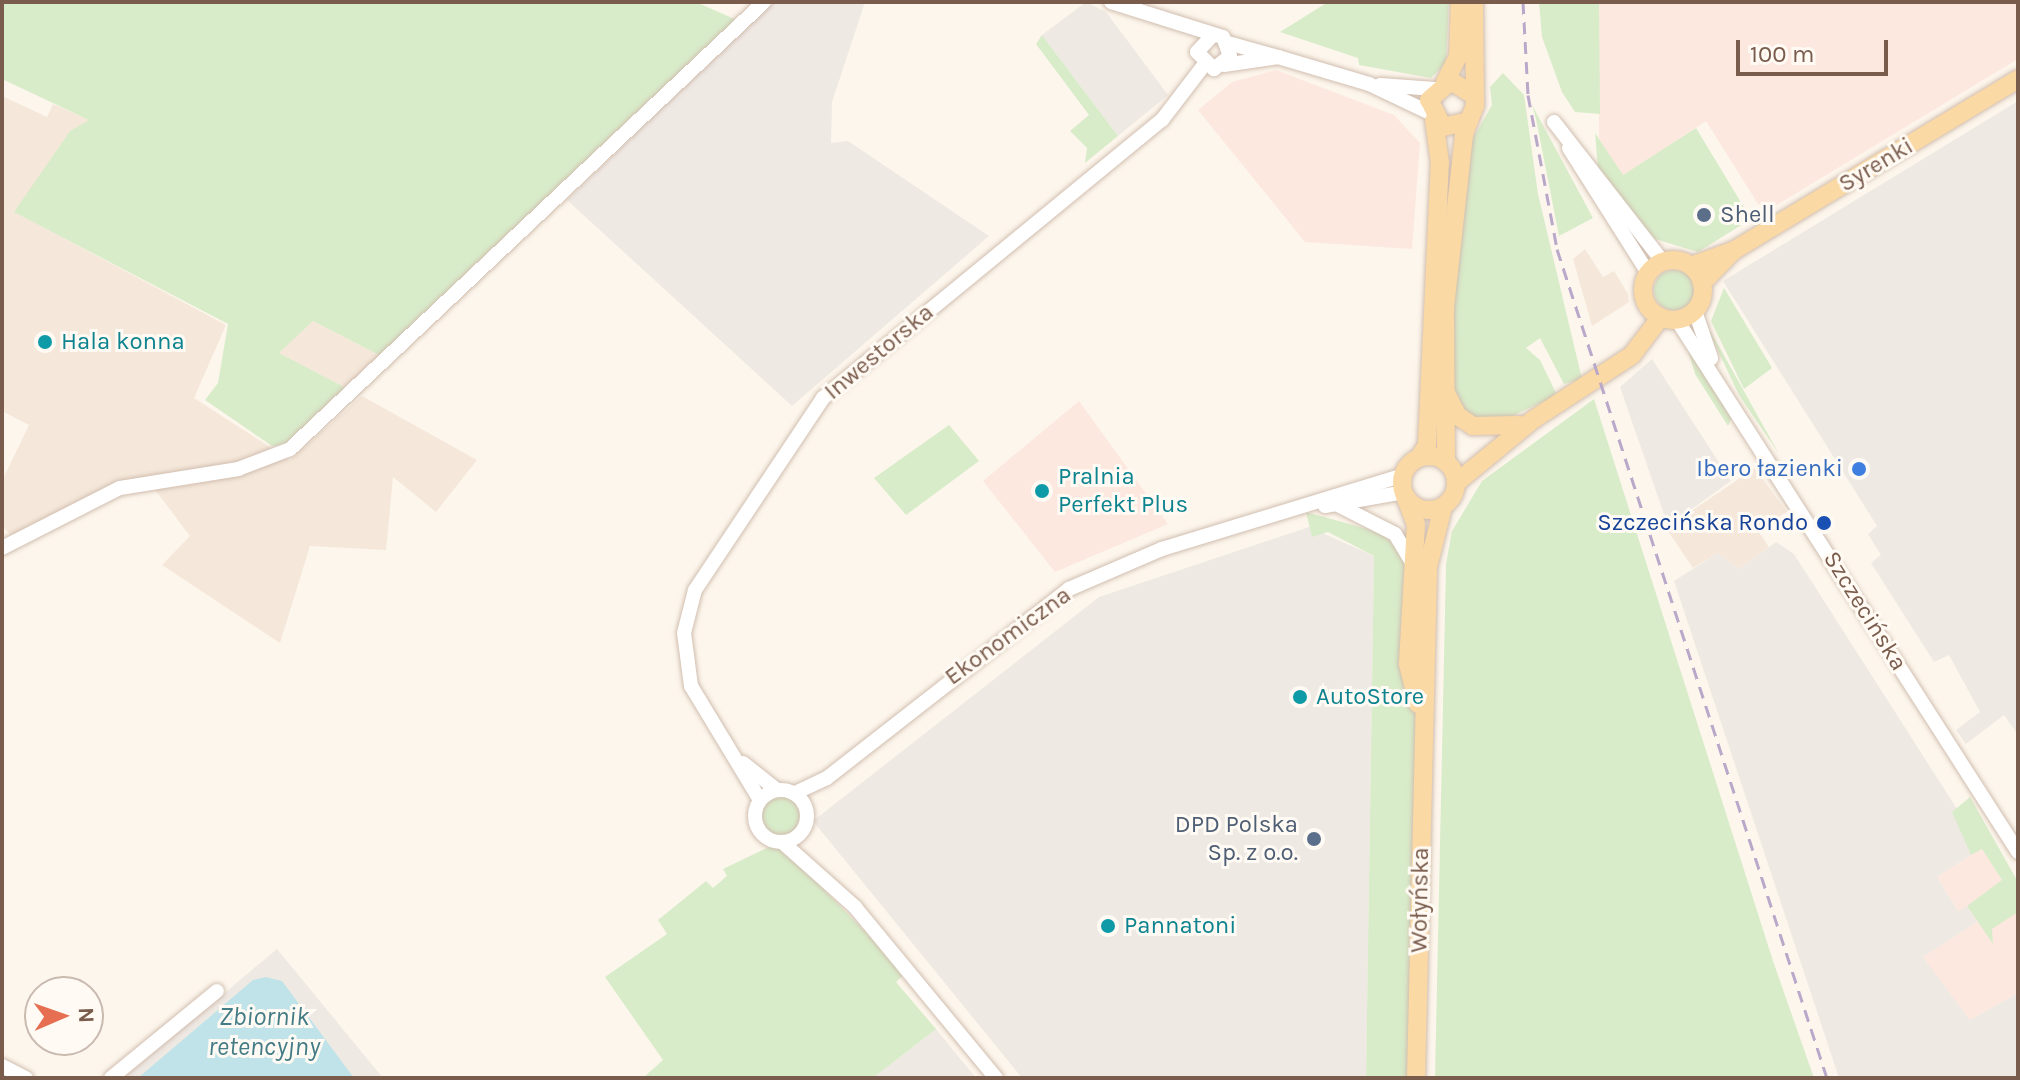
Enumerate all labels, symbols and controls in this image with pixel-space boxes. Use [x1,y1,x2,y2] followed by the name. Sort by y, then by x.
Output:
[1740,24,1892,74] scale bar
[1750,40,1815,68] text: 100 m
[1834,132,1918,198] street label: Syrenki
[1720,201,1775,229] place label: Shell
[1695,206,1713,224] marker: Shell
[819,298,939,406] street label: Inwestorska
[61,328,185,356] place label: Hala konna
[36,333,54,351] marker: Hala konna
[1696,455,1843,483] place label: Ibero łazienki
[1850,460,1868,478] marker: Ibero łazienki
[1058,463,1188,519] place label: Pralnia Perfekt Plus
[1033,482,1051,500] marker: Pralnia Perfekt Plus
[1597,509,1808,537] place label: Szczecińska Rondo
[1815,514,1833,532] marker: Szczecińska Rondo
[1817,546,1913,676] street label: Szczecińska
[939,581,1077,691] street label: Ekonomiczna
[1316,683,1424,711] place label: AutoStore
[1291,688,1309,706] marker: AutoStore
[1175,811,1298,867] place label: DPD Polska Sp. z o.o.
[1305,830,1323,848] marker: DPD Polska Sp. z o.o.
[1405,847,1435,953] street label: Wołyńska
[1124,912,1236,940] place label: Pannatoni
[1099,917,1117,935] marker: Pannatoni
[24,976,104,1056] north arrow
[208,1001,320,1062] water label: Zbiornik retencyjny
[73,1007,99,1024] text: N

